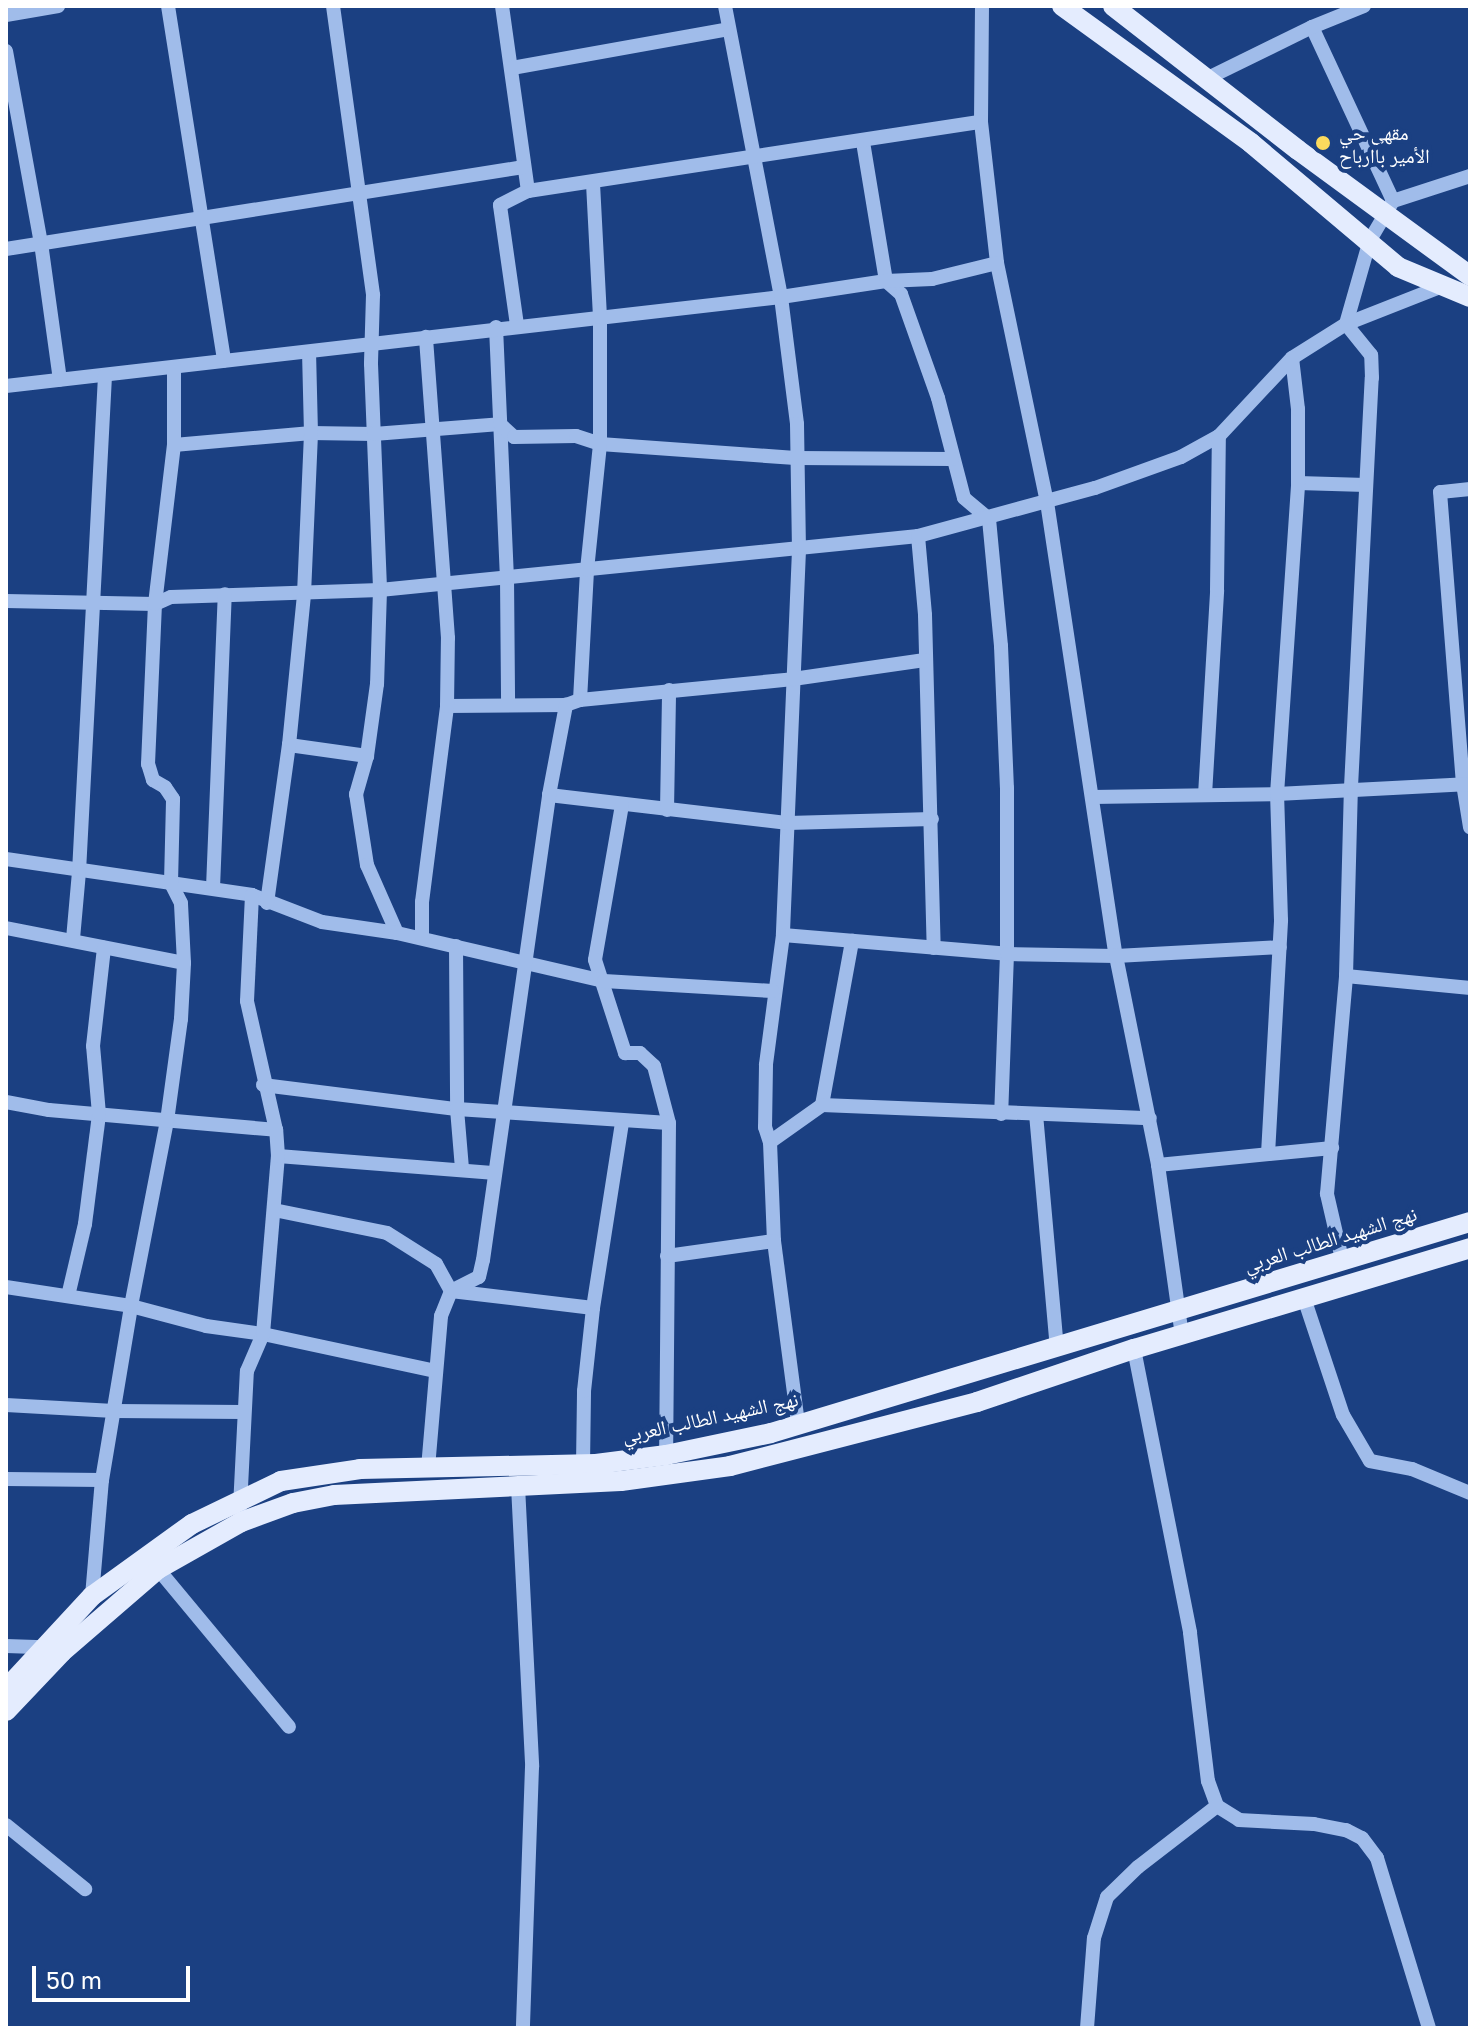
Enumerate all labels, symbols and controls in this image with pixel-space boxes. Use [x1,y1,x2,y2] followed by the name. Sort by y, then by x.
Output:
[1339,120,1430,167] place label: مقهى حي الأمير باارباح
[1314,134,1332,152] marker: مقهى حي الأمير باارباح
[1241,1201,1419,1277] street label: نهج الشهيد الطالب العربي
[620,1387,800,1447] street label: نهج الشهيد الطالب العربي
[36,1950,194,2000] scale bar
[46,1965,102,1994] text: 50 m

